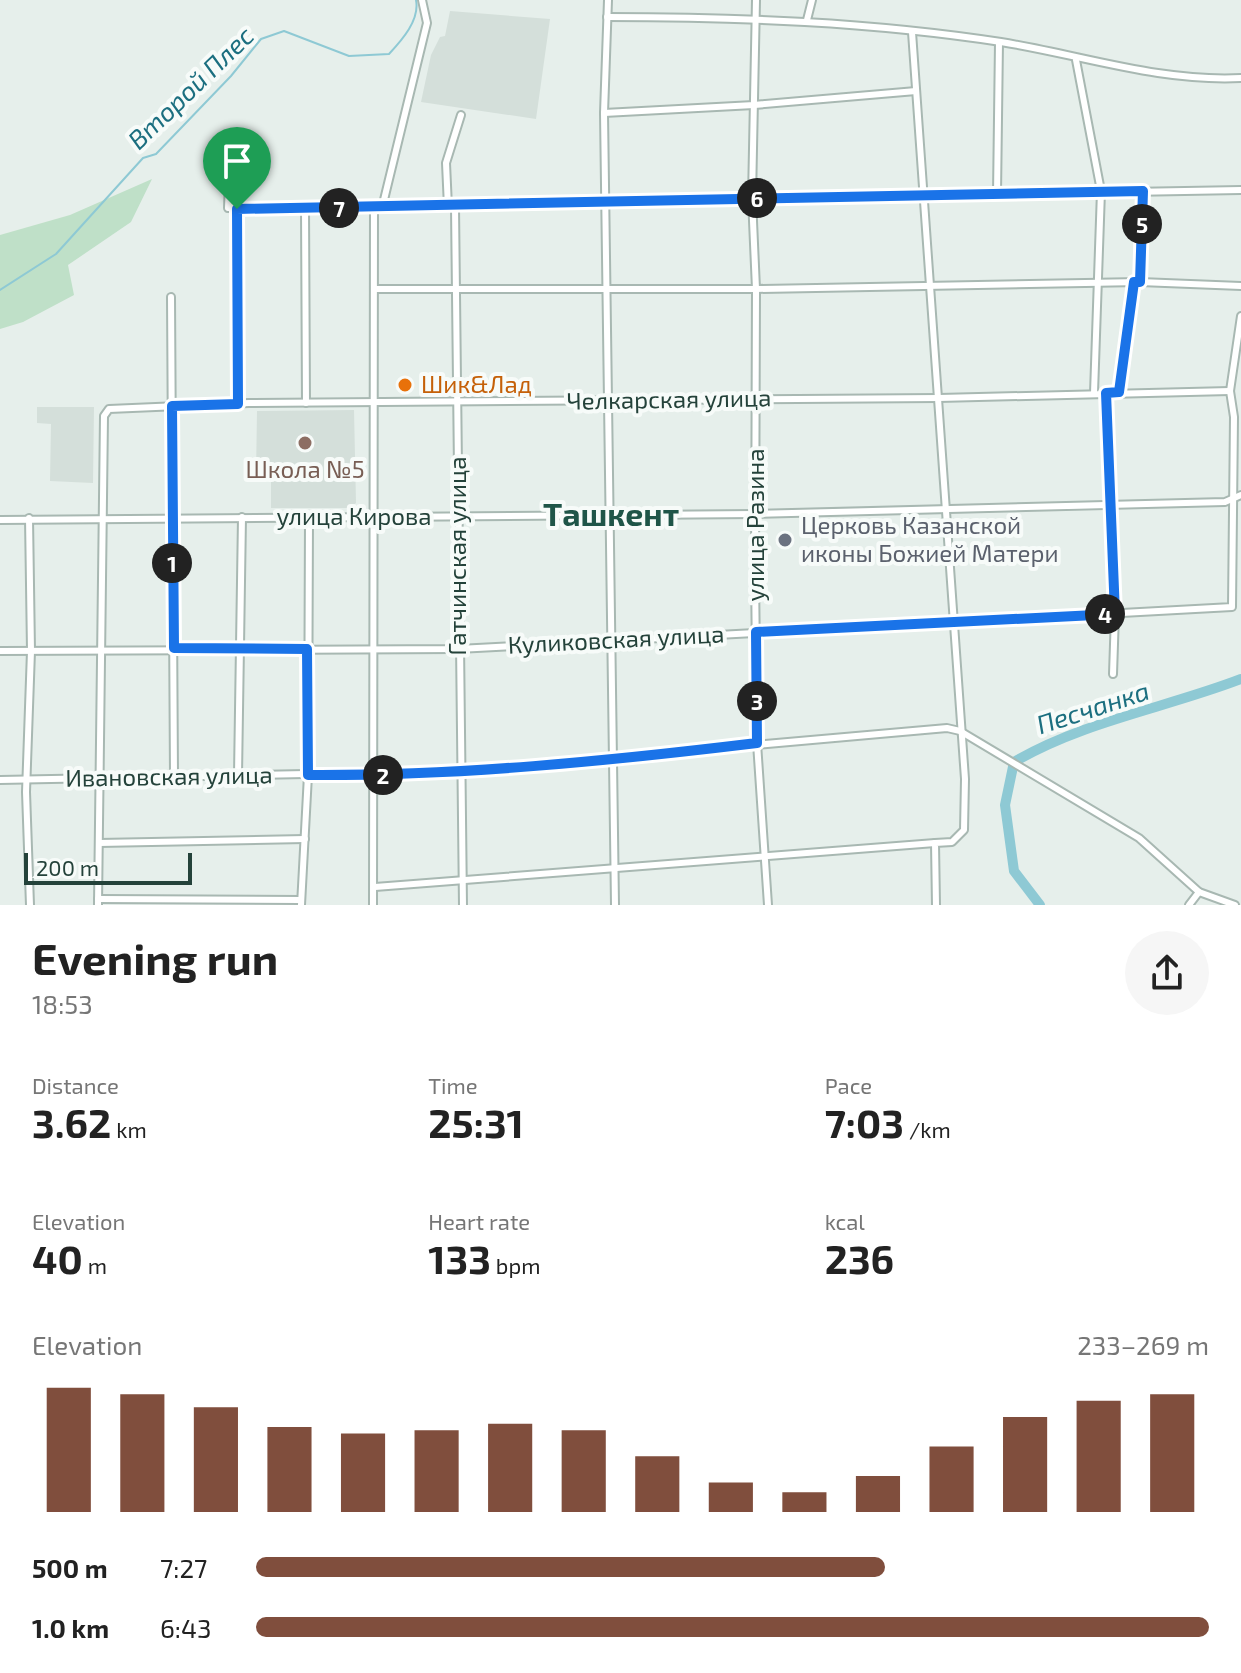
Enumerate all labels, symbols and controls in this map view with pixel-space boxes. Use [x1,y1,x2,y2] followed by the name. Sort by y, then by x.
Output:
[121,19,259,155] water label: Второй Плес
[203,127,271,209] pin
[215,139,259,183] icon: arrive
[737,178,777,218] pin: 6
[751,185,763,211] text: 6
[319,188,359,228] pin: 7
[333,195,345,221] text: 7
[1122,204,1162,244] pin: 5
[1136,211,1148,237] text: 5
[421,369,532,398] place label: Шик&Лад
[396,376,414,394] marker: Шик&Лад
[566,382,772,416] street label: Челкарская улица
[296,434,314,452] marker: Школа №5
[740,449,770,602] street label: улица Разина
[245,454,365,483] place label: Школа №5
[442,457,472,655] street label: Гатчинская улица
[543,494,679,532] district label: Ташкент
[276,501,432,531] street label: улица Кирова
[801,510,1059,567] place label: Церковь Казанской иконы Божией Матери
[776,531,794,549] marker: Церковь Казанской иконы Божией Матери
[152,543,192,583] pin: 1
[167,550,177,576] text: 1
[1085,594,1125,634] pin: 4
[1098,601,1112,627] text: 4
[507,618,725,660] street label: Куликовская улица
[1032,674,1153,739] water label: Песчанка
[737,681,777,721] pin: 3
[751,688,763,714] text: 3
[363,755,403,795] pin: 2
[65,759,273,793] street label: Ивановская улица
[377,762,389,788] text: 2
[24,849,192,885] scale bar
[36,854,99,880] text: 200 m
[32,931,278,984] text: Evening run
[1125,931,1209,1015] button: share
[32,988,93,1019] text: 18:53
[32,1072,119,1098] text: Distance
[428,1072,478,1098] text: Time
[825,1072,872,1098] text: Pace
[32,1098,111,1146] text: 3.62
[428,1098,524,1146] text: 25:31
[825,1098,904,1146] text: 7:03
[111,1116,147,1142] text: km
[904,1116,951,1142] text: /km
[32,1208,125,1234] text: Elevation
[428,1208,530,1234] text: Heart rate
[825,1208,865,1234] text: kcal
[32,1234,83,1282] text: 40
[428,1234,491,1282] text: 133
[825,1234,894,1282] text: 236
[83,1252,107,1278] text: m
[491,1252,540,1278] text: bpm
[32,1329,142,1360] text: Elevation
[1077,1329,1209,1360] text: 233–269 m
[32,1552,108,1583] text: 500 m
[160,1552,207,1583] text: 7:27
[32,1612,109,1643] text: 1.0 km
[160,1612,211,1643] text: 6:43

